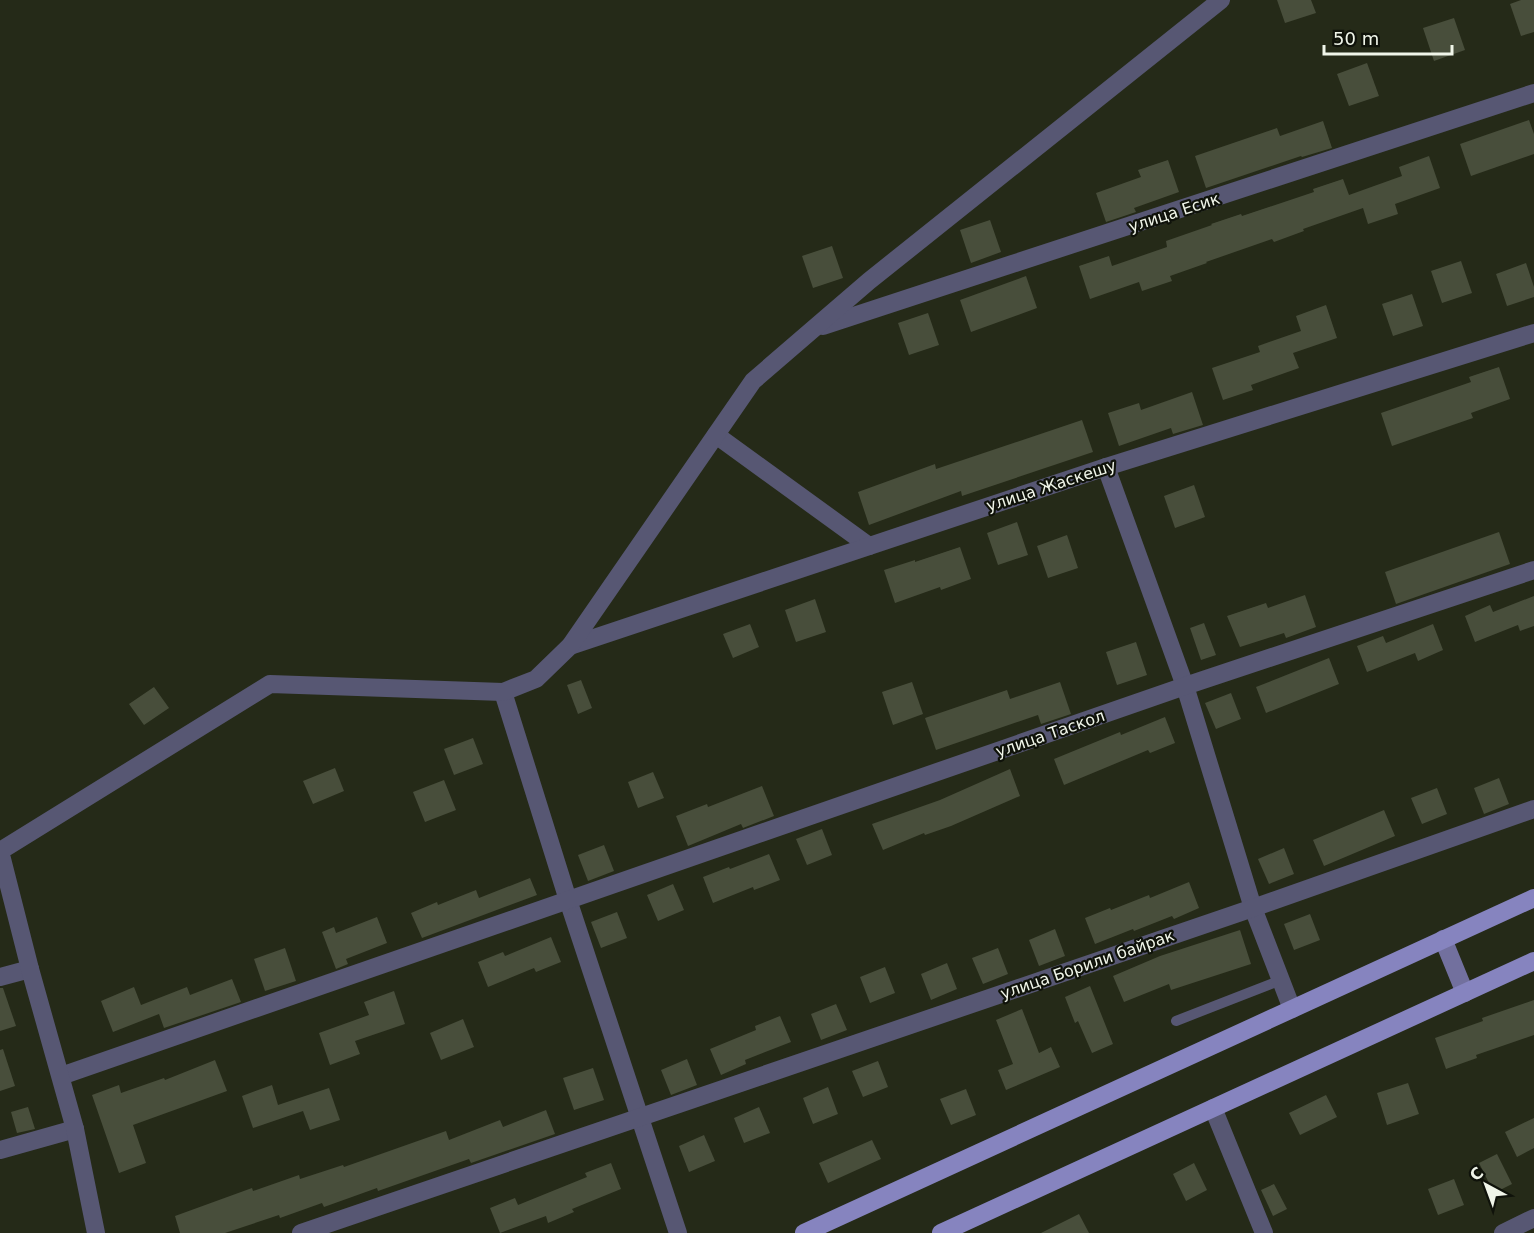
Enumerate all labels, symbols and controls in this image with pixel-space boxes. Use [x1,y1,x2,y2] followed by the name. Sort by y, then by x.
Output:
[1324,18,1452,56] scale bar
[1333,28,1379,49] text: 50 m
[1126,189,1223,236] street label: улица Есик
[984,456,1118,515] street label: улица Жаскешу
[993,706,1107,761] street label: улица Таскол
[998,926,1177,1003] street label: улица Борили байрак
[1456,1155,1516,1215] north arrow
[1466,1163,1487,1185] text: С

